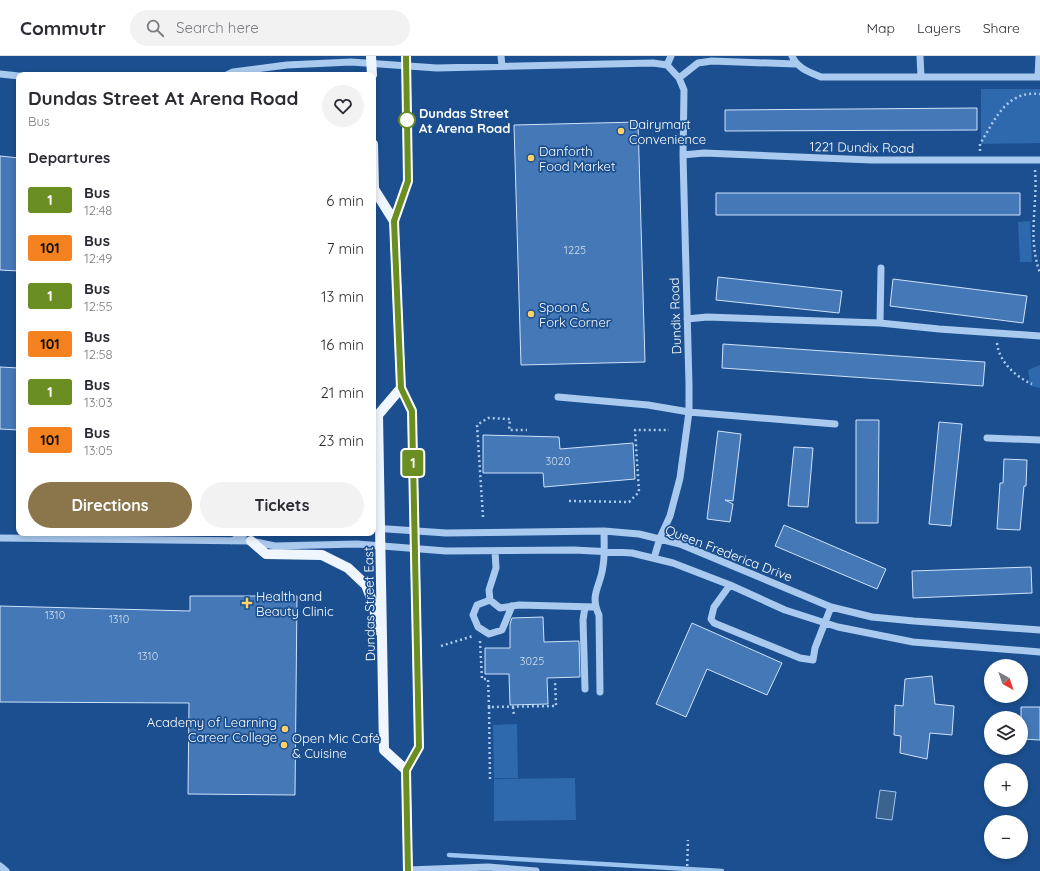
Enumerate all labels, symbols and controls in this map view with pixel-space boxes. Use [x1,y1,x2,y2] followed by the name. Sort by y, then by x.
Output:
[130,10,410,46] search box
[20,16,106,40] text: Commutr
[144,17,166,39] icon: search
[176,18,259,37] text: Search here
[866,19,895,37] text: Map
[917,19,961,37] text: Layers
[983,19,1020,37] text: Share
[322,85,364,127] button: heart
[28,86,298,110] text: Dundas Street At Arena Road
[419,105,510,136] place label: Dundas Street At Arena Road
[398,111,416,129] marker: Dundas Street At Arena Road
[28,113,50,129] text: Bus
[629,116,706,147] place label: Dairymart Convenience
[616,126,626,136] marker: Dairymart Convenience
[810,138,914,156] street label: 1221 Dundix Road
[539,143,615,174] place label: Danforth Food Market
[28,148,110,167] text: Departures
[526,153,536,163] marker: Danforth Food Market
[84,183,110,202] text: Bus
[47,191,53,209] text: 1
[326,191,364,210] text: 6 min
[84,202,112,218] text: 12:48
[84,231,110,250] text: Bus
[40,239,60,257] text: 101
[327,239,364,258] text: 7 min
[564,243,586,257] house number: 1225
[84,250,112,266] text: 12:49
[666,277,684,355] street label: Dundix Road
[84,279,110,298] text: Bus
[47,287,53,305] text: 1
[321,287,364,306] text: 13 min
[84,298,113,314] text: 12:55
[539,299,611,330] place label: Spoon & Fork Corner
[526,309,536,319] marker: Spoon & Fork Corner
[84,327,110,346] text: Bus
[40,335,60,353] text: 101
[321,335,364,354] text: 16 min
[84,346,113,362] text: 12:58
[84,375,110,394] text: Bus
[47,383,53,401] text: 1
[320,383,364,402] text: 21 min
[84,394,113,410] text: 13:03
[84,423,110,442] text: Bus
[40,431,60,449] text: 101
[318,431,364,450] text: 23 min
[84,442,113,458] text: 13:05
[400,450,426,476] line badge: 1
[410,454,416,472] text: 1
[546,454,570,468] house number: 3020
[28,482,192,528] button: Directions
[200,482,364,528] button: Tickets
[663,521,795,585] street label: Queen Frederica Drive
[360,547,378,661] street label: Dundas Street East
[256,588,334,619] place label: Health and Beauty Clinic
[241,597,253,609] marker: Health and Beauty Clinic
[45,608,65,622] house number: 1310
[109,612,129,626] house number: 1310
[138,649,158,663] house number: 1310
[520,654,544,668] house number: 3025
[984,659,1028,703] north arrow
[984,659,1028,859] map controls
[984,711,1028,755] button: layers
[147,714,277,745] place label: Academy of Learning Career College
[280,724,290,734] marker: Academy of Learning Career College
[292,730,380,761] place label: Open Mic Café & Cuisine
[279,740,289,750] marker: Open Mic Café & Cuisine
[984,763,1028,807] button: +
[984,815,1028,859] button: −

